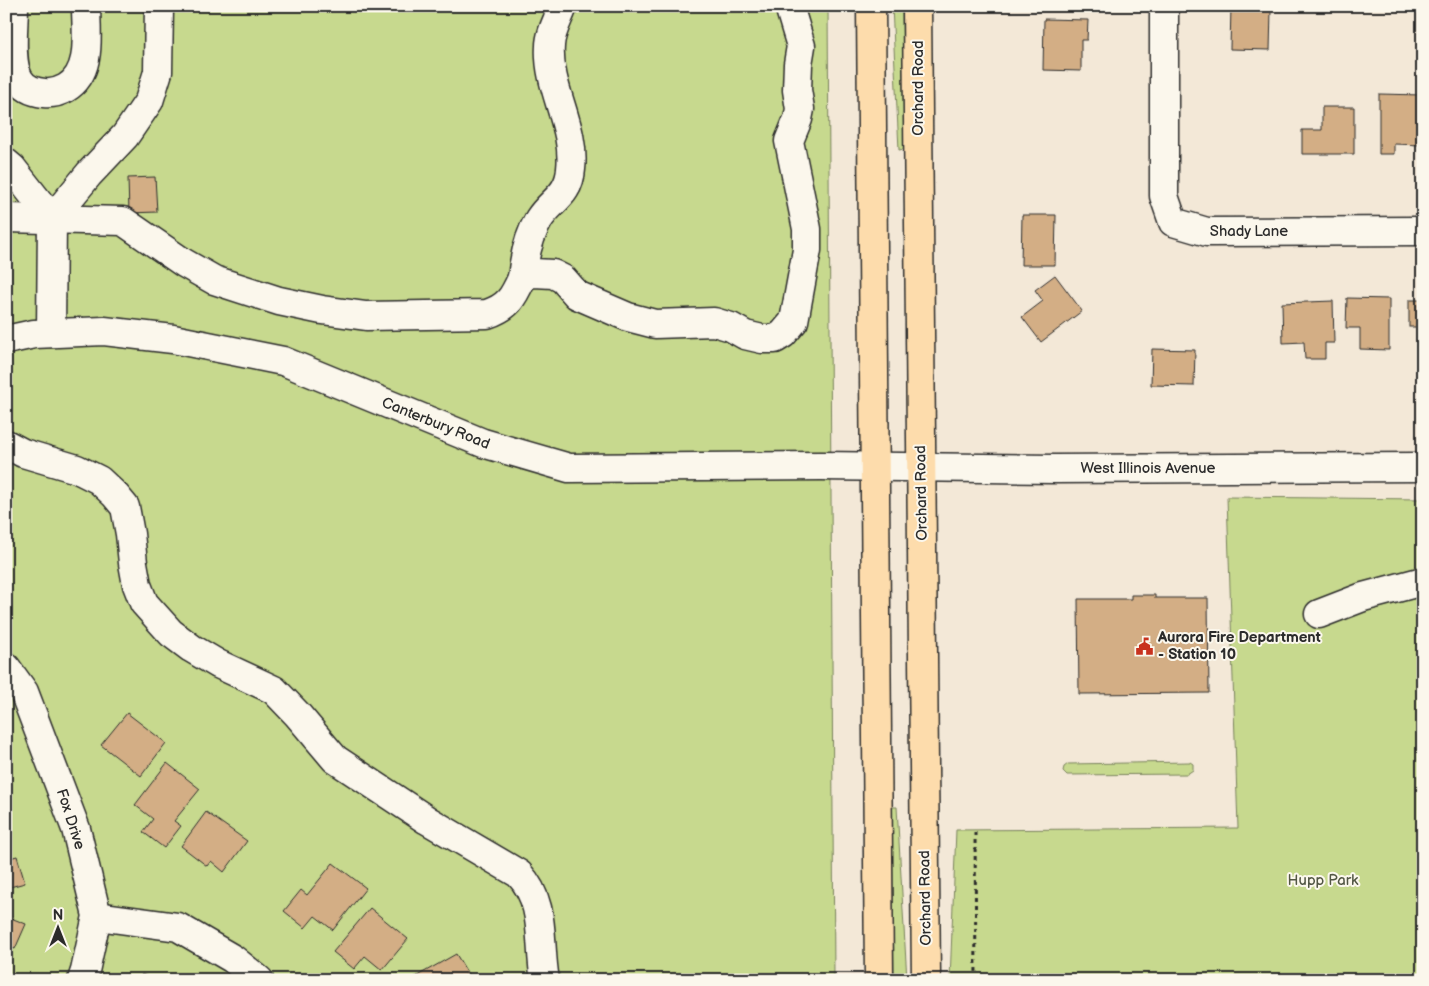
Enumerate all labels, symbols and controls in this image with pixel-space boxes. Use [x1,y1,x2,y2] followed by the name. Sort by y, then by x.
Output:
[909,40,928,136] street label: Orchard Road
[1210,222,1288,241] street label: Shady Lane
[379,393,493,454] street label: Canterbury Road
[911,445,932,541] street label: Orchard Road
[1081,459,1216,478] street label: West Illinois Avenue
[1157,628,1321,664] place label: Aurora Fire Department - Station 10
[1134,636,1154,656] public building icon: Aurora Fire Department - Station 10
[52,786,89,852] street label: Fox Drive
[915,850,936,946] street label: Orchard Road
[1288,871,1359,890] park label: Hupp Park
[32,904,82,954] north arrow
[53,907,63,924] text: N

